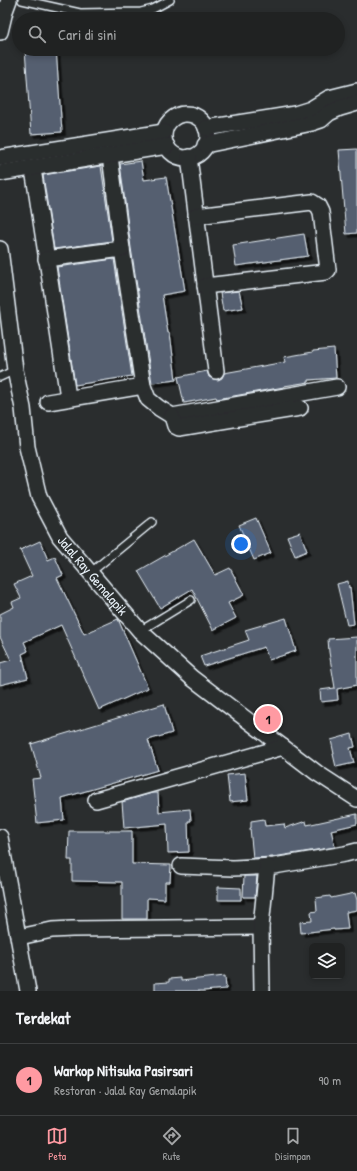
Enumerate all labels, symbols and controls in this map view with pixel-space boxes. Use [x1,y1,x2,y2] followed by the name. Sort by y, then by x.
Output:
[12,12,345,56] search box
[26,23,48,45] icon: search
[58,24,117,45] text: Cari di sini
[54,531,133,619] street label: Jalal Ray Gemalapik
[231,534,251,554] your location
[255,704,281,734] pin: 1
[309,943,345,979] map controls
[309,943,345,979] button: layers
[16,1006,70,1029] text: Terdekat
[54,1060,193,1081] text: Warkop Nitisuka Pasirsari
[27,1071,31,1089] text: 1
[319,1071,341,1089] text: 90 m
[54,1081,197,1099] text: Restoran · Jalal Ray Gemalapik
[46,1125,68,1163] tab: Peta
[161,1125,183,1163] tab: Rute
[275,1125,311,1163] tab: Disimpan

